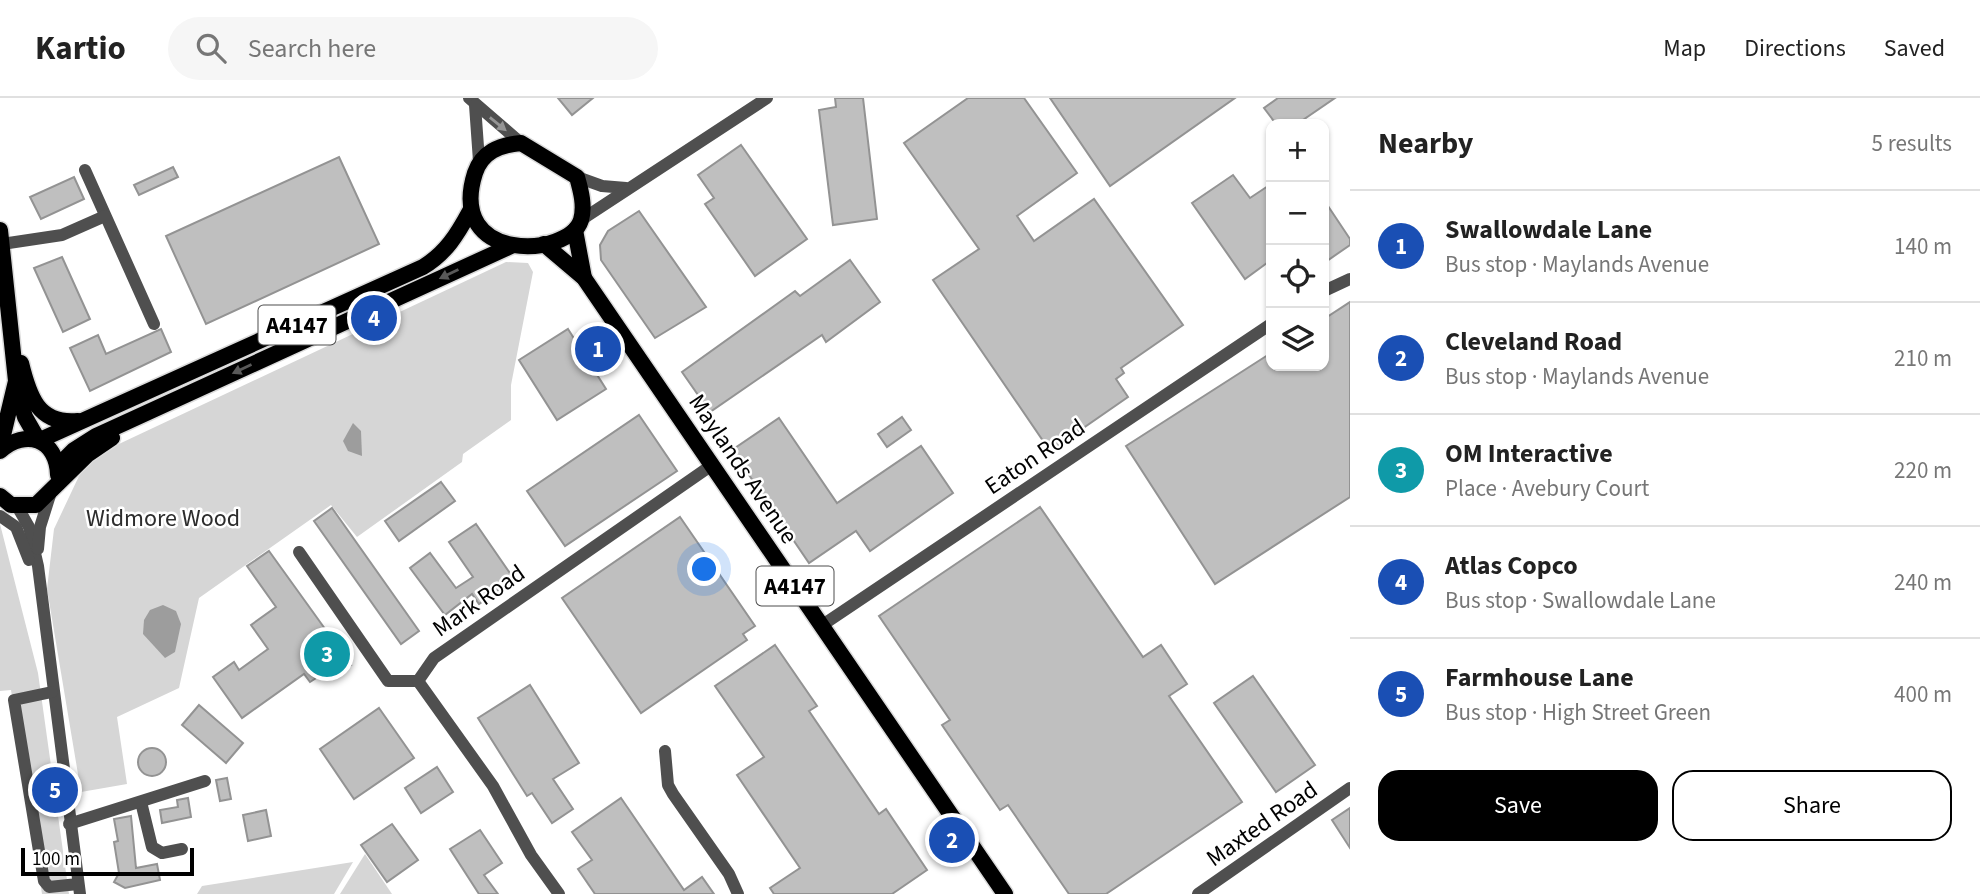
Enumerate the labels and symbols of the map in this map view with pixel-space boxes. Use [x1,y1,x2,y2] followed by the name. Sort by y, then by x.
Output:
[489,116,506,131] one-way arrow
[439,269,459,280] one-way arrow
[351,292,397,344] pin: 4
[258,306,336,344] road number: A4147
[575,323,621,375] pin: 1
[232,363,252,375] one-way arrow
[680,387,806,551] street label: Maylands Avenue
[978,410,1092,504] street label: Eaton Road
[86,501,240,536] park label: Widmore Wood
[687,552,721,586] your location
[426,556,532,646] street label: Mark Road
[756,566,834,606] road number: A4147
[304,628,350,680] pin: 3
[32,764,78,816] pin: 5
[1199,773,1325,875] street label: Maxted Road
[929,814,975,866] pin: 2
[21,845,194,877] scale bar

